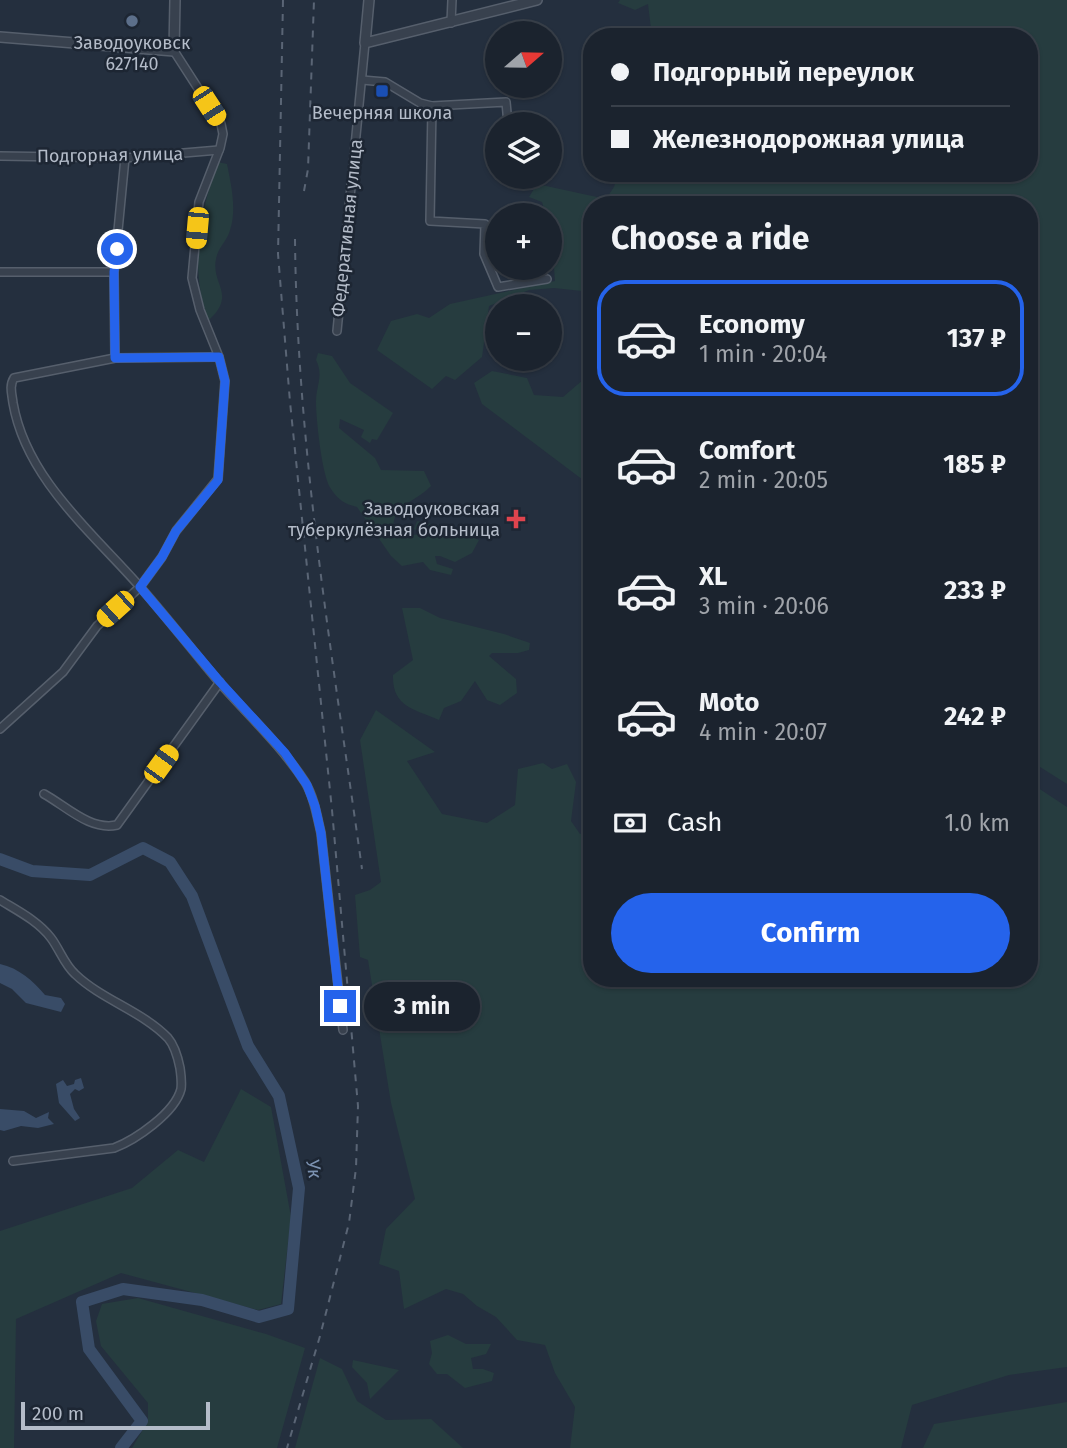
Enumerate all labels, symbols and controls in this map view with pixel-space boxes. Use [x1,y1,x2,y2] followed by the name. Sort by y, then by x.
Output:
[124,13,140,29] marker: Заводоуковск 627140
[485,21,562,98] north arrow
[485,21,562,371] map controls
[74,32,191,75] place label: Заводоуковск 627140
[653,57,914,88] text: Подгорный переулок
[189,83,230,129] car
[374,83,390,99] marker: Вечерняя школа
[312,102,452,124] place label: Вечерняя школа
[485,112,562,189] button: layers
[653,124,964,155] text: Железнодорожная улица
[327,138,367,318] street label: Федеративная улица
[37,143,183,167] street label: Подгорная улица
[485,203,562,280] button: +
[185,206,210,250] car
[611,219,809,257] text: Choose a ride
[101,233,133,265] route start
[485,294,562,371] button: −
[615,307,678,370] icon: car
[699,309,805,340] text: Economy
[947,323,1006,354] text: 137 ₽
[699,340,827,368] text: 1 min · 20:04
[615,433,678,496] icon: car
[699,435,795,466] text: Comfort
[943,449,1006,480] text: 185 ₽
[699,466,828,494] text: 2 min · 20:05
[288,498,500,541] place label: Заводоуковская туберкулёзная больница
[506,509,526,529] marker: Заводоуковская туберкулёзная больница
[615,559,678,622] icon: car
[699,561,727,592] text: XL
[944,575,1006,606] text: 233 ₽
[93,587,138,631] car
[699,592,829,620] text: 3 min · 20:06
[615,685,678,748] icon: car
[699,687,759,718] text: Moto
[944,701,1006,732] text: 242 ₽
[699,718,827,746] text: 4 min · 20:07
[141,741,182,787] car
[611,804,649,842] icon: cash
[667,807,723,838] text: Cash
[944,809,1010,837] text: 1.0 km
[611,893,1010,973] button: Confirm
[364,982,480,1030] callout: 3 min
[324,990,356,1022] route end
[394,992,450,1020] text: 3 min
[301,1157,327,1181] water label: Ук
[21,1399,210,1431] scale bar
[32,1402,84,1425] text: 200 m

